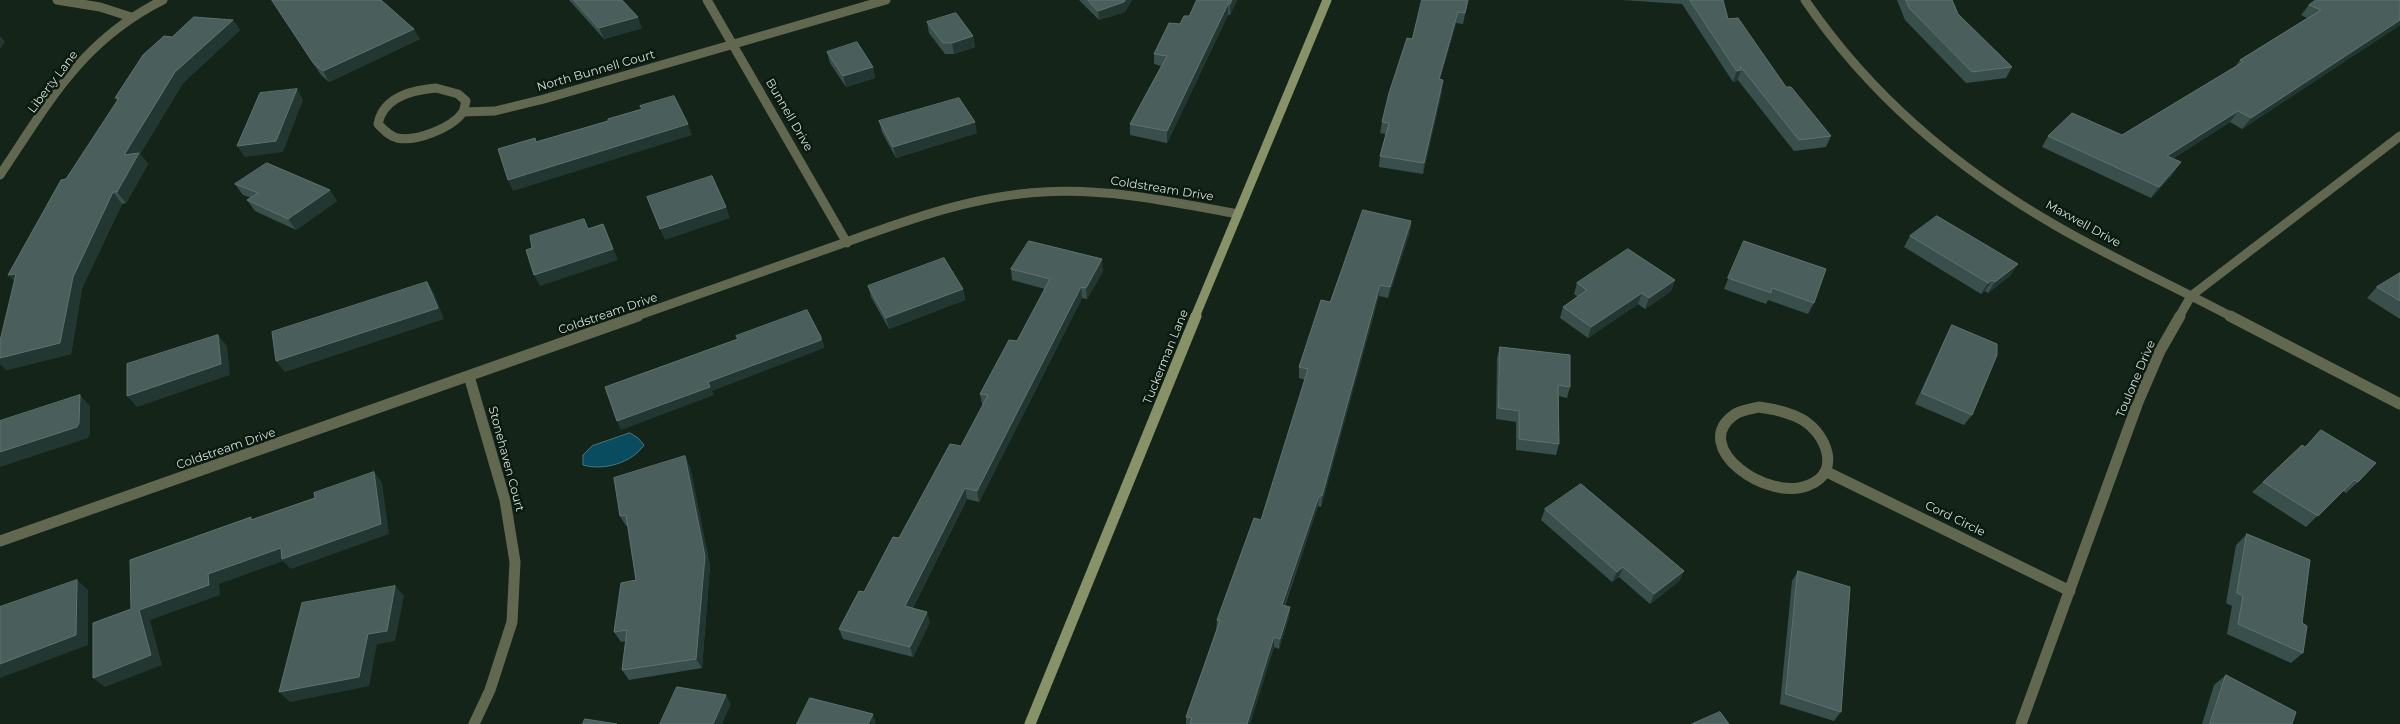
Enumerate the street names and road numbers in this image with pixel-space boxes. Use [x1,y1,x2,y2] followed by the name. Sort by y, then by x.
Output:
[535,47,657,95] street label: North Bunnell Court
[25,48,81,116] street label: Liberty Lane
[762,76,816,154] street label: Bunnell Drive
[1110,174,1214,204] street label: Coldstream Drive
[2043,197,2123,251] street label: Maxwell Drive
[557,290,659,338] street label: Coldstream Drive
[1140,308,1192,406] street label: Tuckerman Lane
[2113,338,2159,420] street label: Toulone Drive
[485,405,527,513] street label: Stonehaven Court
[175,425,277,473] street label: Coldstream Drive
[1923,498,1987,540] street label: Cord Circle

